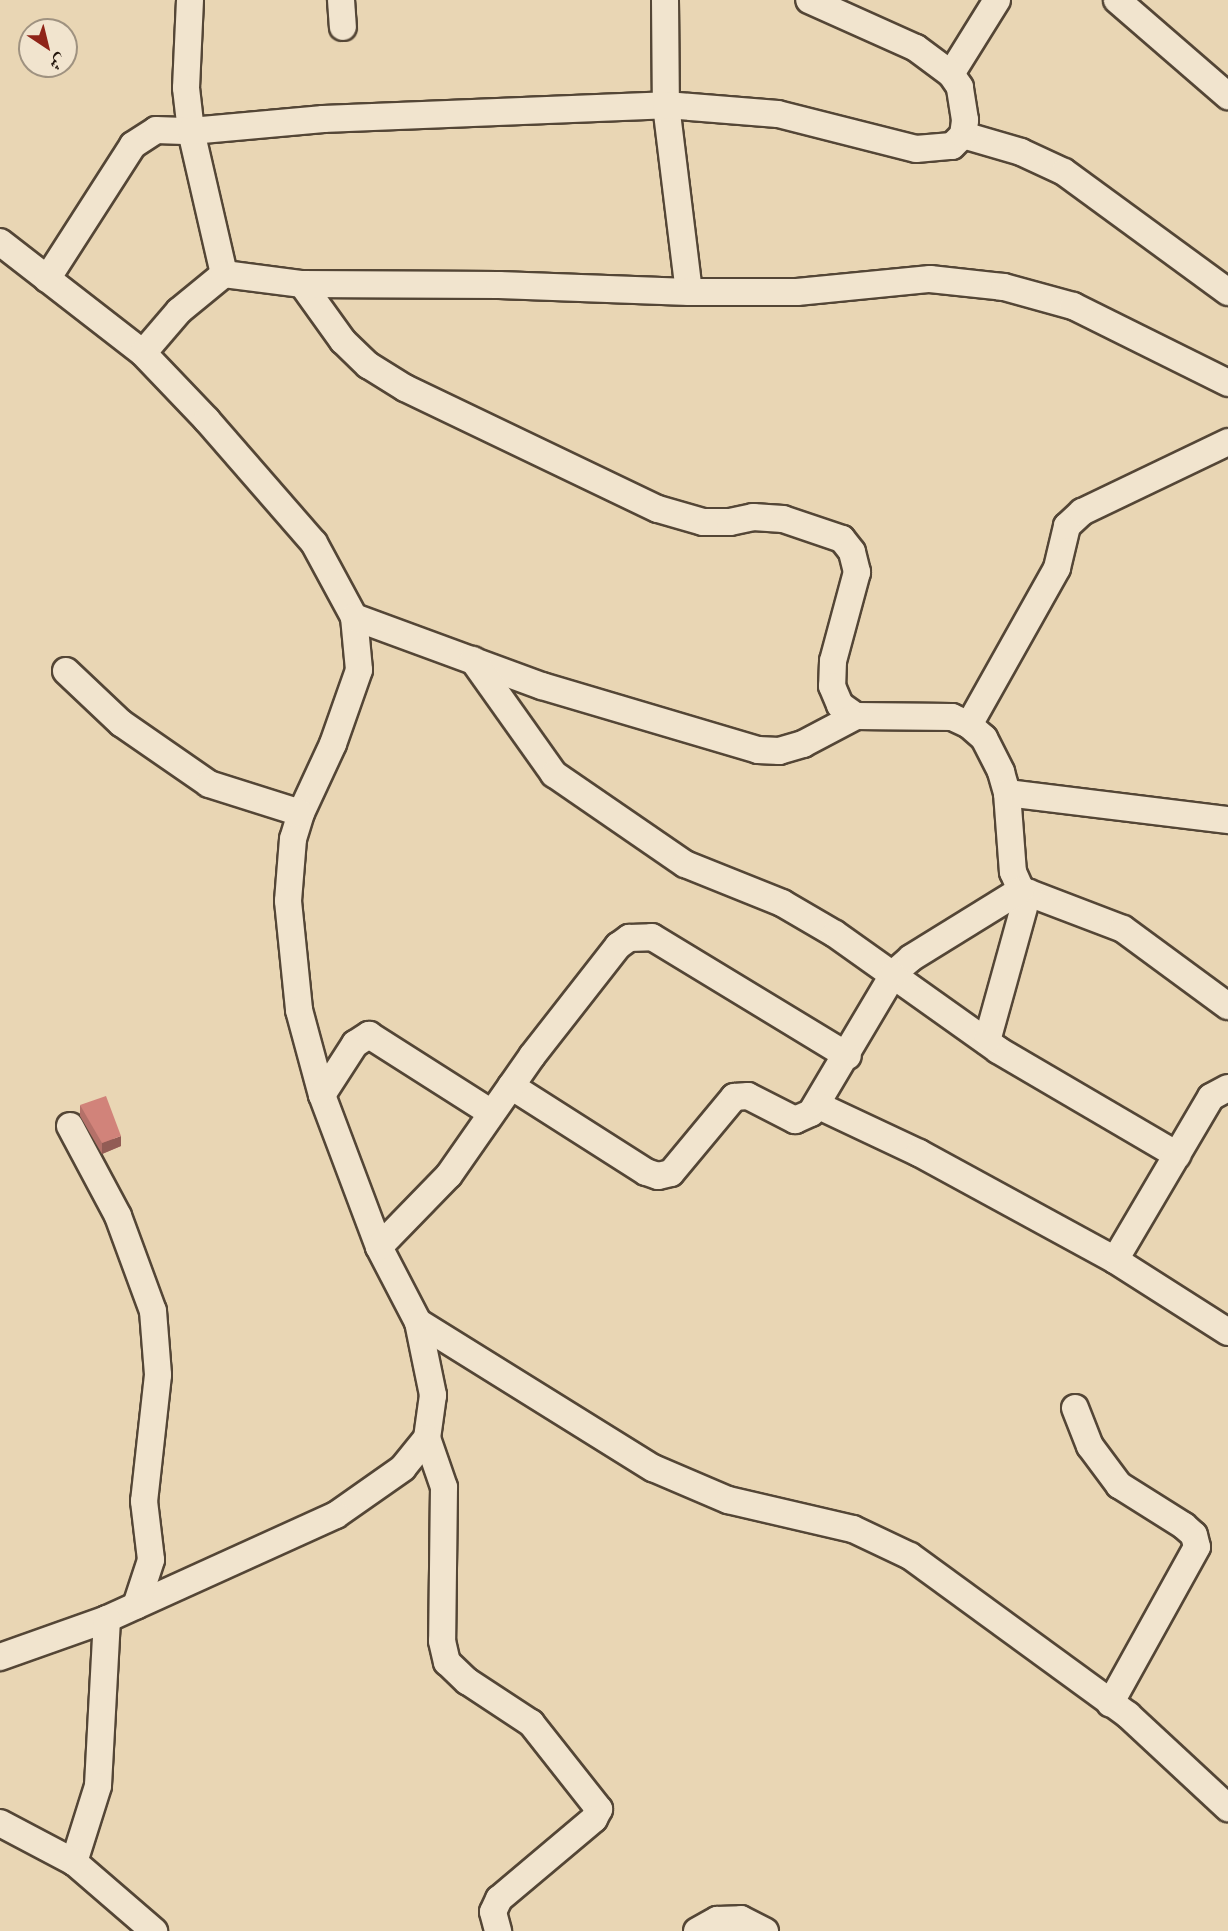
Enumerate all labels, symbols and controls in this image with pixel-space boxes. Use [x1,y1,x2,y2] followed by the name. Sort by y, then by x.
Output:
[18,18,78,78] north arrow
[46,50,68,72] text: ش

